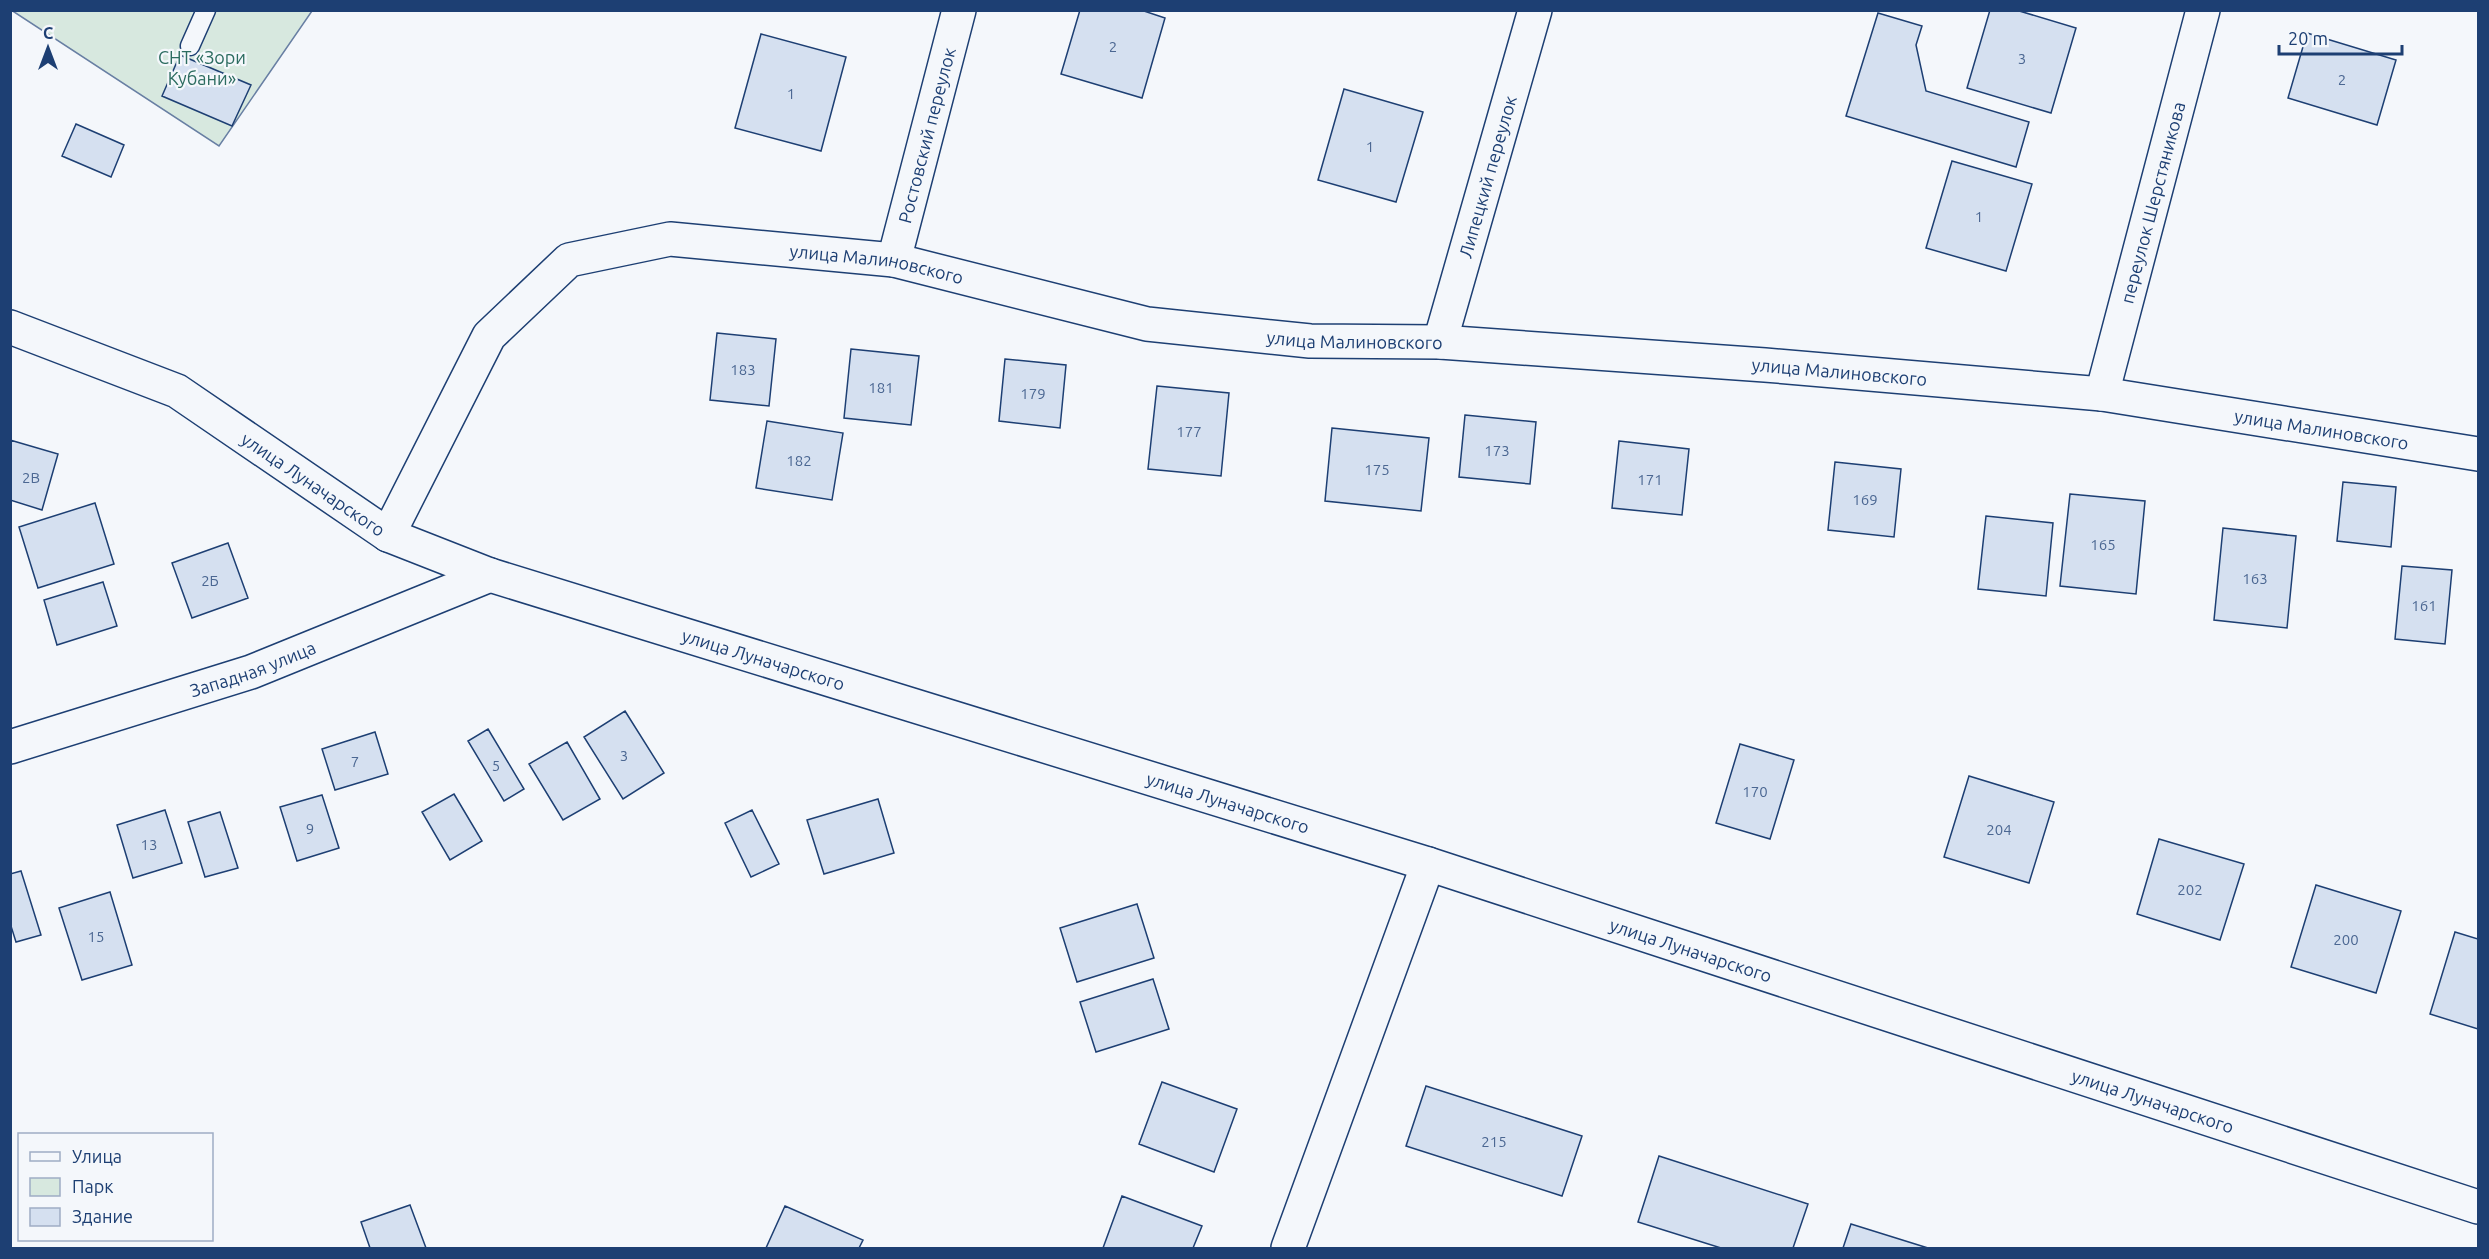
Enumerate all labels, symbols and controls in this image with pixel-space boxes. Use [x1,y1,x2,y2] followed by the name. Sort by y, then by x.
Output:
[18,18,78,78] north arrow
[2279,18,2402,56] scale bar
[43,24,53,42] text: С
[2288,28,2328,48] text: 20 m
[1109,38,1117,55] house number: 2
[894,45,959,225] street label: Ростовский переулок
[158,47,246,88] park label: СНТ «Зори Кубани»
[2018,50,2026,67] house number: 3
[2338,71,2346,88] house number: 2
[787,85,795,102] house number: 1
[1455,93,1520,260] street label: Липецкий переулок
[2116,100,2188,305] street label: переулок Шерстяникова
[1366,138,1374,155] house number: 1
[1975,208,1983,225] house number: 1
[789,240,966,287] street label: улица Малиновского
[1266,327,1443,352] street label: улица Малиновского
[1751,354,1928,389] street label: улица Малиновского
[730,361,756,378] house number: 183
[868,379,894,396] house number: 181
[1020,385,1046,402] house number: 179
[2233,405,2410,453] street label: улица Малиновского
[1176,423,1202,440] house number: 177
[238,428,389,540] street label: улица Луначарского
[1484,442,1510,459] house number: 173
[786,452,812,469] house number: 182
[1364,461,1390,478] house number: 175
[22,469,40,486] house number: 2В
[1637,471,1663,488] house number: 171
[1852,491,1878,508] house number: 169
[2090,536,2116,553] house number: 165
[2242,570,2268,587] house number: 163
[201,572,219,589] house number: 2Б
[2411,597,2437,614] house number: 161
[680,625,847,694] street label: улица Луначарского
[187,637,319,700] street label: Западная улица
[620,747,628,764] house number: 3
[351,753,359,770] house number: 7
[492,757,500,774] house number: 5
[1144,768,1312,837] street label: улица Луначарского
[1742,783,1768,800] house number: 170
[306,820,314,837] house number: 9
[1986,821,2012,838] house number: 204
[141,836,157,853] house number: 13
[2177,881,2203,898] house number: 202
[1607,914,1774,986] street label: улица Луначарского
[88,928,104,945] house number: 15
[2333,931,2359,948] house number: 200
[2069,1065,2236,1137] street label: улица Луначарского
[18,1133,213,1241] legend
[1481,1133,1507,1150] house number: 215
[72,1146,122,1166] text: Улица
[72,1176,113,1196] text: Парк
[72,1206,133,1226] text: Здание

